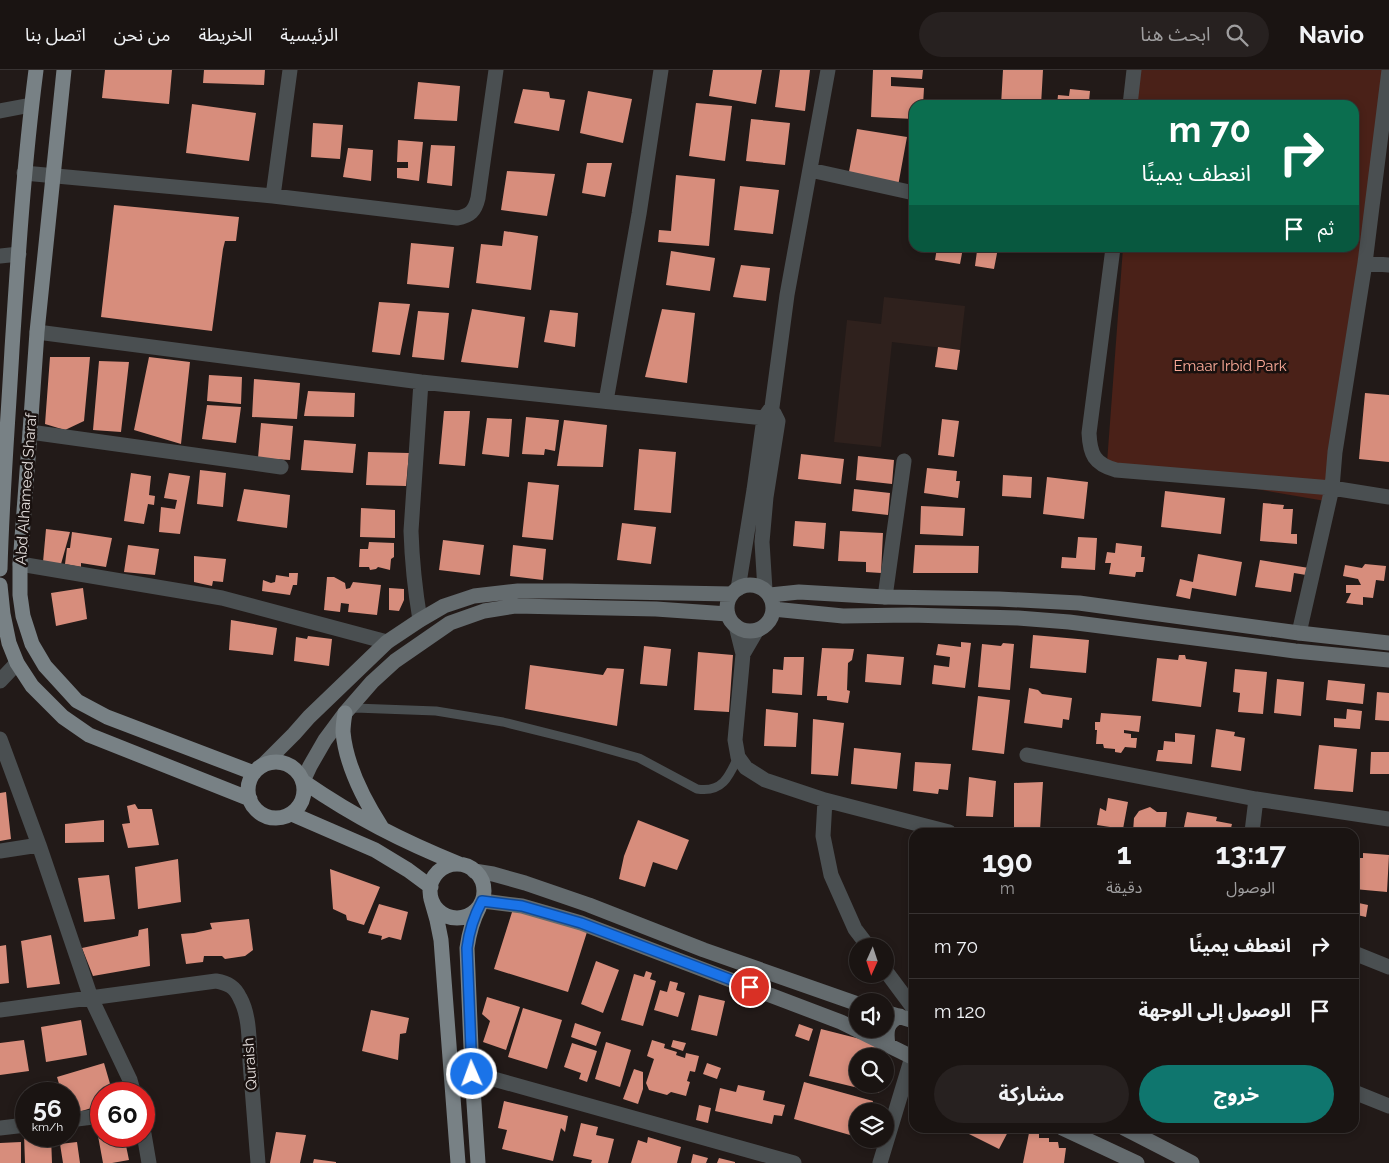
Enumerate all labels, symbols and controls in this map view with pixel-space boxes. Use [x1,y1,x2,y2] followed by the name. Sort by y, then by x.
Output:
[919,12,1269,57] search box
[1299,20,1364,49] text: Navio
[1223,21,1251,49] icon: search
[1140,23,1211,45] text: ابحث هنا
[25,24,86,45] text: اتصل بنا
[114,24,170,45] text: من نحن
[198,24,252,45] text: الخريطة
[280,24,338,45] text: الرئيسية
[1169,109,1251,150] text: 70 m
[1269,120,1334,185] icon: right
[1142,160,1251,186] text: انعطف يمينًا
[1280,215,1308,243] icon: arrive
[1318,217,1334,239] text: ثم
[1173,357,1287,375] park label: Emaar Irbid Park
[12,411,40,565] street label: Abd Alhameed Sharaf
[1117,836,1132,871] text: 1
[1215,836,1286,871] text: 13:17
[982,844,1033,879] text: 190
[1106,878,1142,897] text: دقيقة
[1226,878,1275,897] text: الوصول
[1000,879,1015,898] text: m
[1306,932,1334,960] icon: right
[1189,934,1291,956] text: انعطف يمينًا
[934,935,978,957] text: 70 m
[849,938,894,982] north arrow
[849,938,894,1148] map controls
[729,966,771,1008] pin
[736,973,764,1001] icon: arrive
[849,993,894,1038] button: sound
[1306,997,1334,1025] icon: arrive
[1138,999,1291,1021] text: الوصول إلى الوجهة
[934,1000,986,1022] text: 120 m
[239,1037,261,1091] street label: Quraish
[445,1047,497,1099] position arrow
[849,1048,894,1093] button: search
[934,1065,1129,1123] button: مشاركة
[1139,1065,1334,1123] button: خروج
[90,1082,155,1147] speed limit sign: 60
[33,1093,62,1123] text: 56
[849,1103,894,1148] button: layers
[32,1120,63,1134] text: km/h

